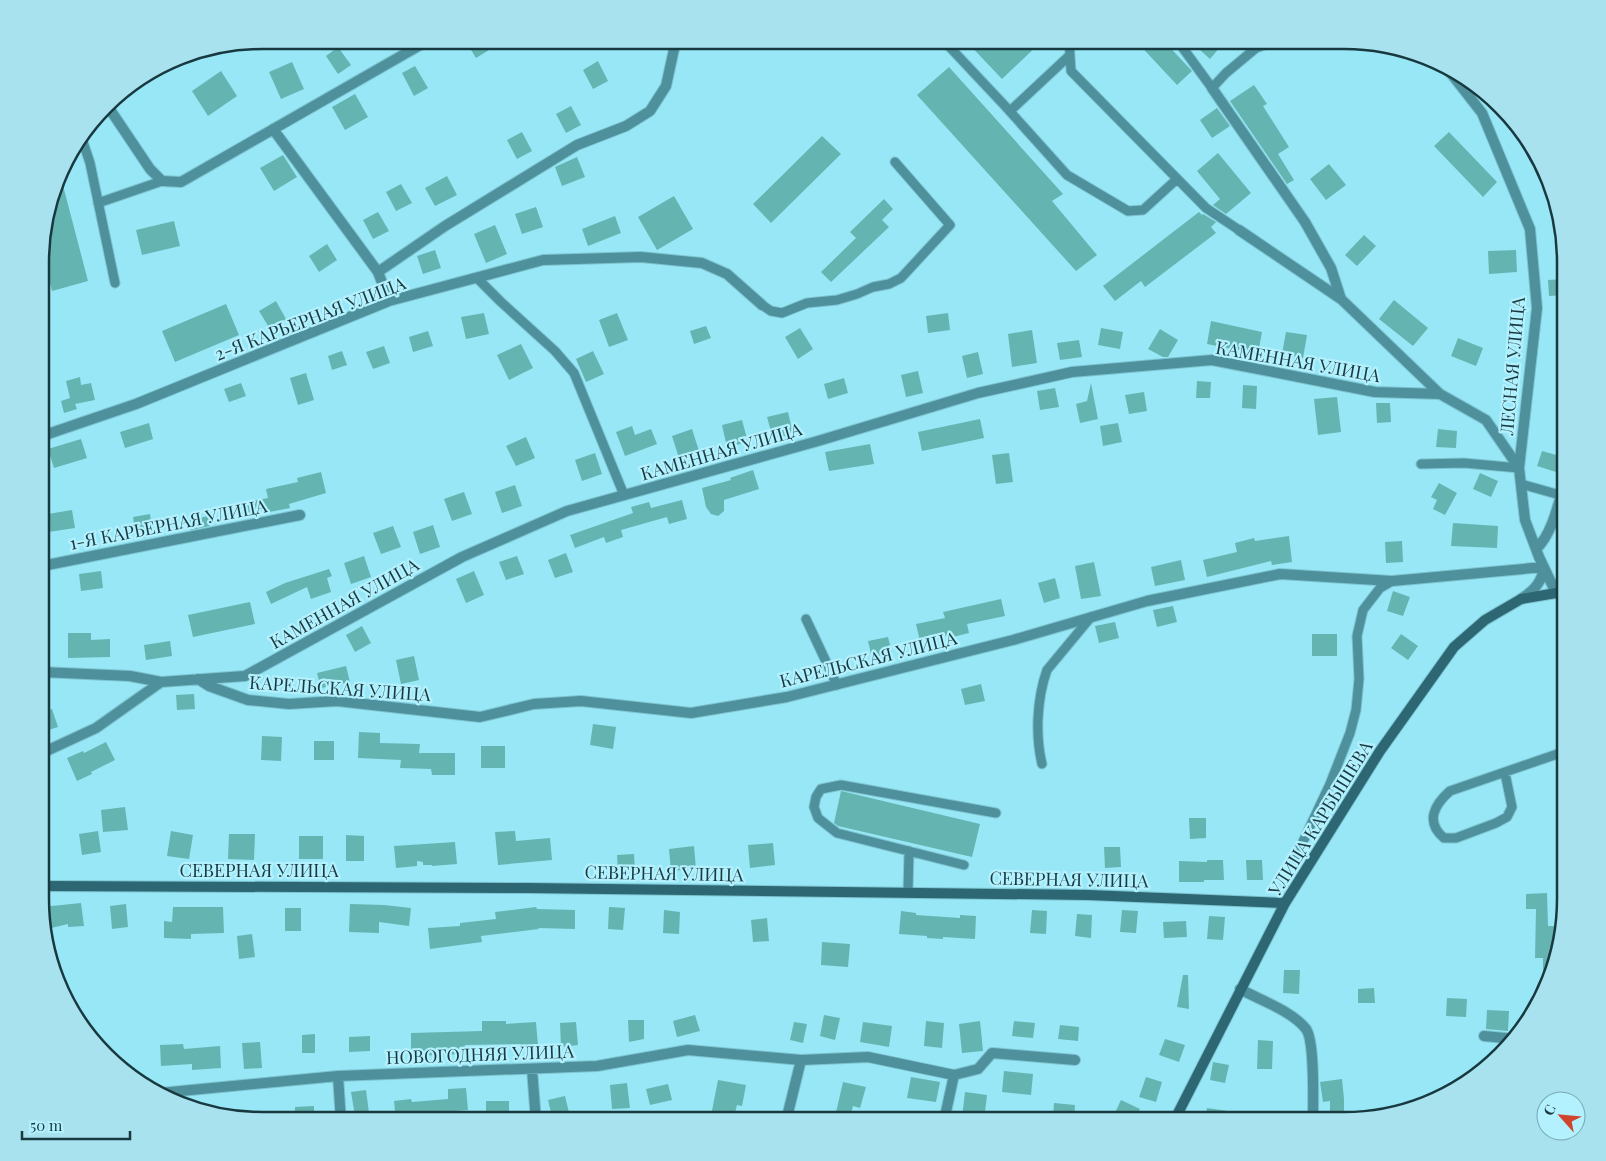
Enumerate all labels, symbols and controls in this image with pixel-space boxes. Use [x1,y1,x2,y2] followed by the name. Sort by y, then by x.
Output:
[211,270,410,366] street label: 2-Я КАРЬЕРНАЯ УЛИЦА
[1494,295,1530,437] street label: ЛЕСНАЯ УЛИЦА
[1214,335,1383,387] street label: КАМЕННАЯ УЛИЦА
[637,416,805,486] street label: КАМЕННАЯ УЛИЦА
[67,493,269,555] street label: 1-Я КАРЬЕРНАЯ УЛИЦА
[265,552,423,654] street label: КАМЕННАЯ УЛИЦА
[777,625,960,693] street label: КАРЕЛЬСКАЯ УЛИЦА
[248,670,432,706] street label: КАРЕЛЬСКАЯ УЛИЦА
[1262,735,1378,901] street label: УЛИЦА КАРБЫШЕВА
[180,858,339,882] street label: СЕВЕРНАЯ УЛИЦА
[584,860,744,886] street label: СЕВЕРНАЯ УЛИЦА
[989,866,1149,892] street label: СЕВЕРНАЯ УЛИЦА
[386,1039,575,1069] street label: НОВОГОДНЯЯ УЛИЦА
[1536,1091,1586,1141] north arrow
[1538,1101,1560,1119] text: С
[22,1108,130,1140] scale bar
[30,1115,63,1135] text: 50 m

